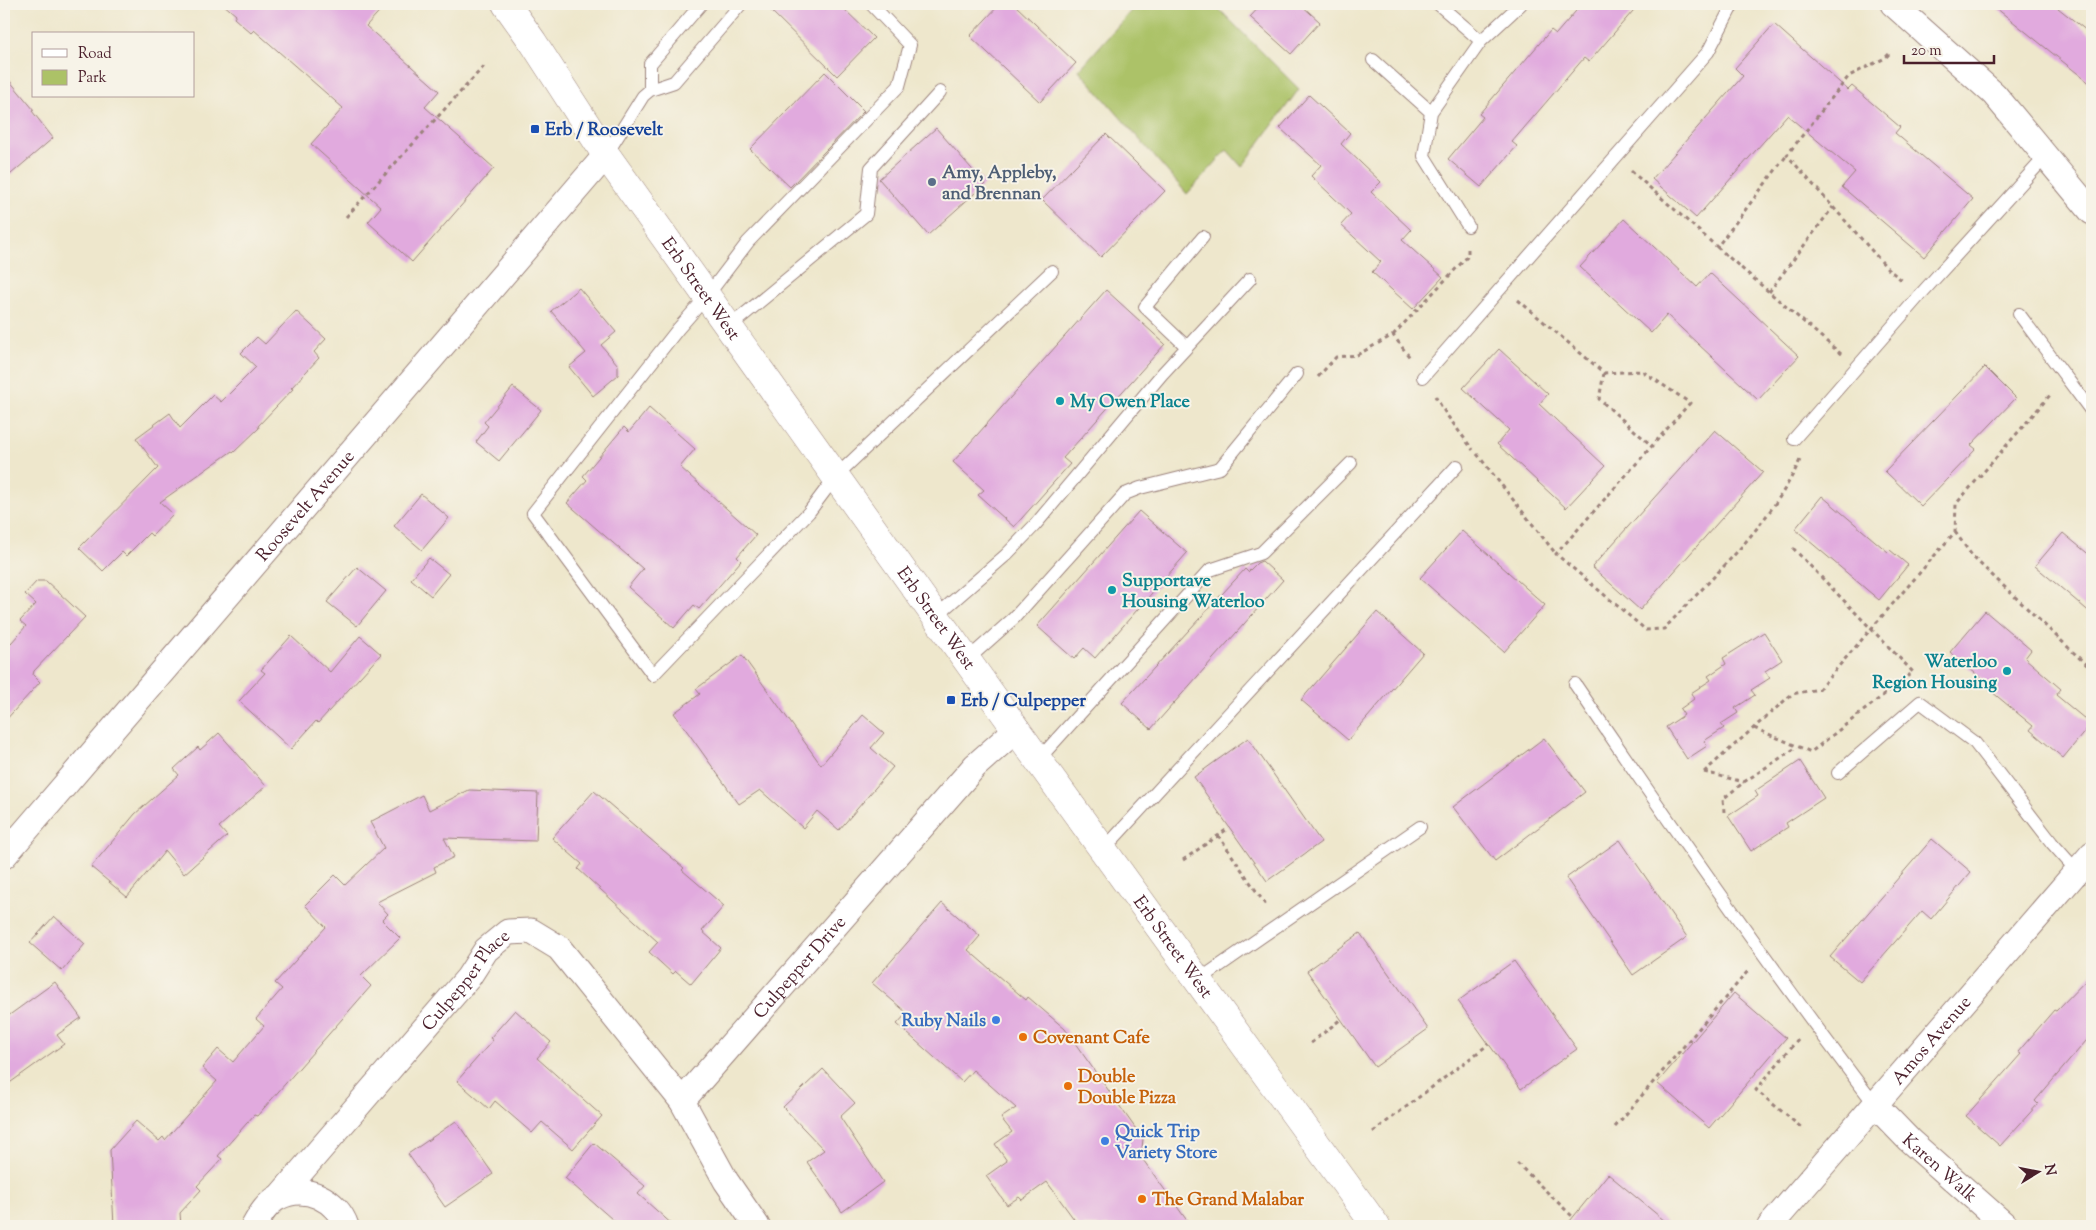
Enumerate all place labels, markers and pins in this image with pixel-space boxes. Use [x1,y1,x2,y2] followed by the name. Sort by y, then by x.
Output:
[545,118,664,144] place label: Erb / Roosevelt
[529,123,541,135] marker: Erb / Roosevelt
[942,161,1057,208] place label: Amy, Appleby, and Brennan
[926,176,938,188] marker: Amy, Appleby, and Brennan
[1070,390,1191,416] place label: My Owen Place
[1054,395,1066,407] marker: My Owen Place
[1122,569,1265,616] place label: Supportave Housing Waterloo
[1106,584,1118,596] marker: Supportave Housing Waterloo
[1872,650,1997,697] place label: Waterloo Region Housing
[2001,665,2013,677] marker: Waterloo Region Housing
[961,689,1086,715] place label: Erb / Culpepper
[945,694,957,706] marker: Erb / Culpepper
[902,1009,986,1035] place label: Ruby Nails
[990,1014,1002,1026] marker: Ruby Nails
[1033,1026,1150,1052] place label: Covenant Cafe
[1017,1031,1029,1043] marker: Covenant Cafe
[1078,1065,1177,1112] place label: Double Double Pizza
[1062,1080,1074,1092] marker: Double Double Pizza
[1115,1120,1218,1167] place label: Quick Trip Variety Store
[1099,1135,1111,1147] marker: Quick Trip Variety Store
[1152,1188,1304,1214] place label: The Grand Malabar
[1136,1193,1148,1205] marker: The Grand Malabar

